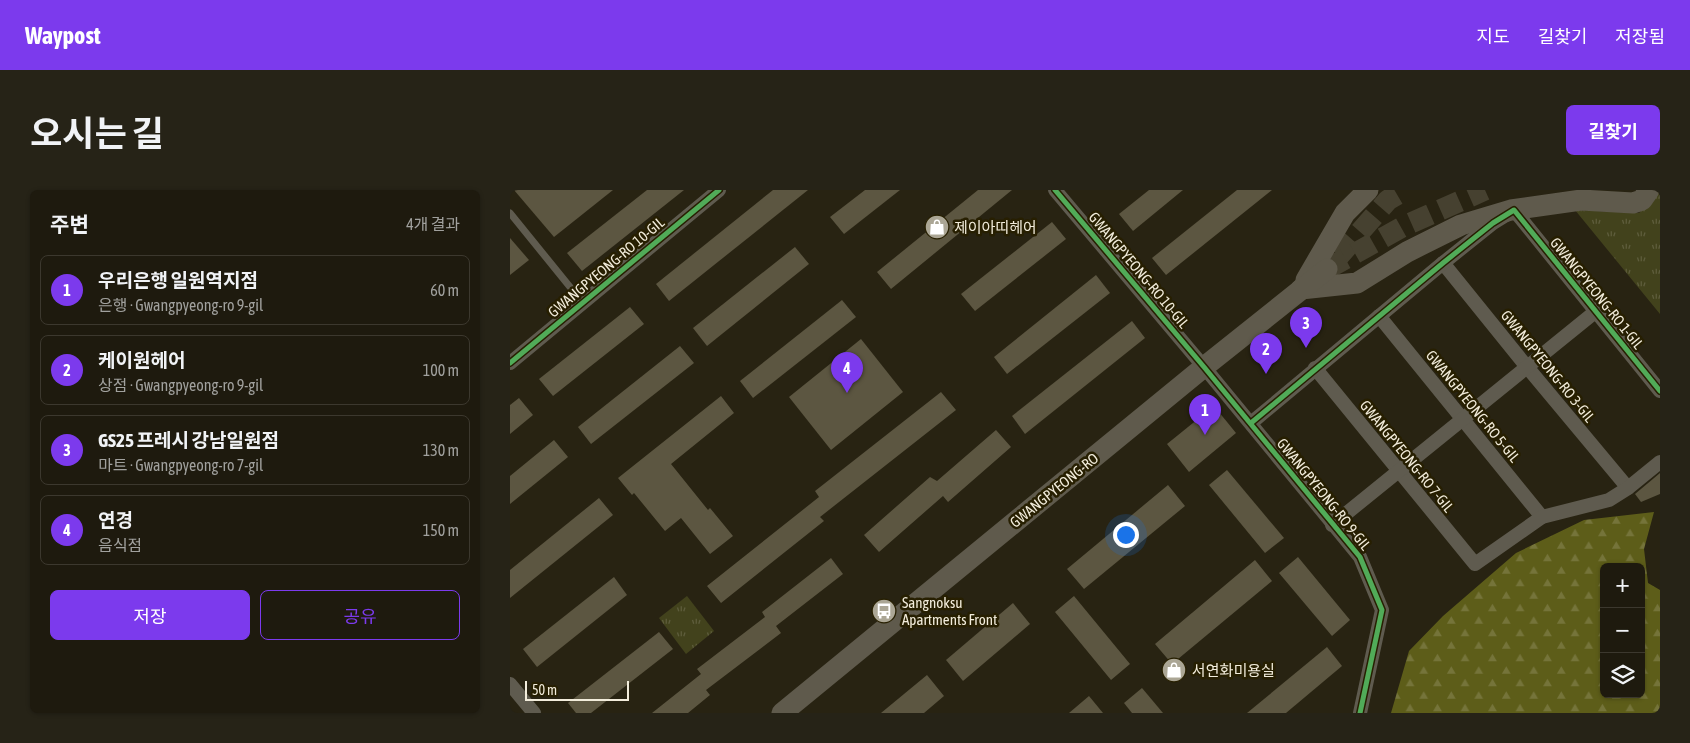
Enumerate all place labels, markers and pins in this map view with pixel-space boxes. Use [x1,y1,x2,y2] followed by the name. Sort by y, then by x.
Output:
[924,214,950,240] shop icon: 제이아띠헤어
[954,219,1037,236] place label: 제이아띠헤어
[1290,307,1322,348] pin: 3
[1250,333,1282,374] pin: 2
[831,352,863,393] pin: 4
[1189,394,1221,435] pin: 1
[902,594,997,628] place label: Sangnoksu Apartments Front
[871,598,897,624] bus stop icon: Sangnoksu Apartments Front
[1161,657,1187,683] shop icon: 서연화미용실
[1192,662,1275,679] place label: 서연화미용실

